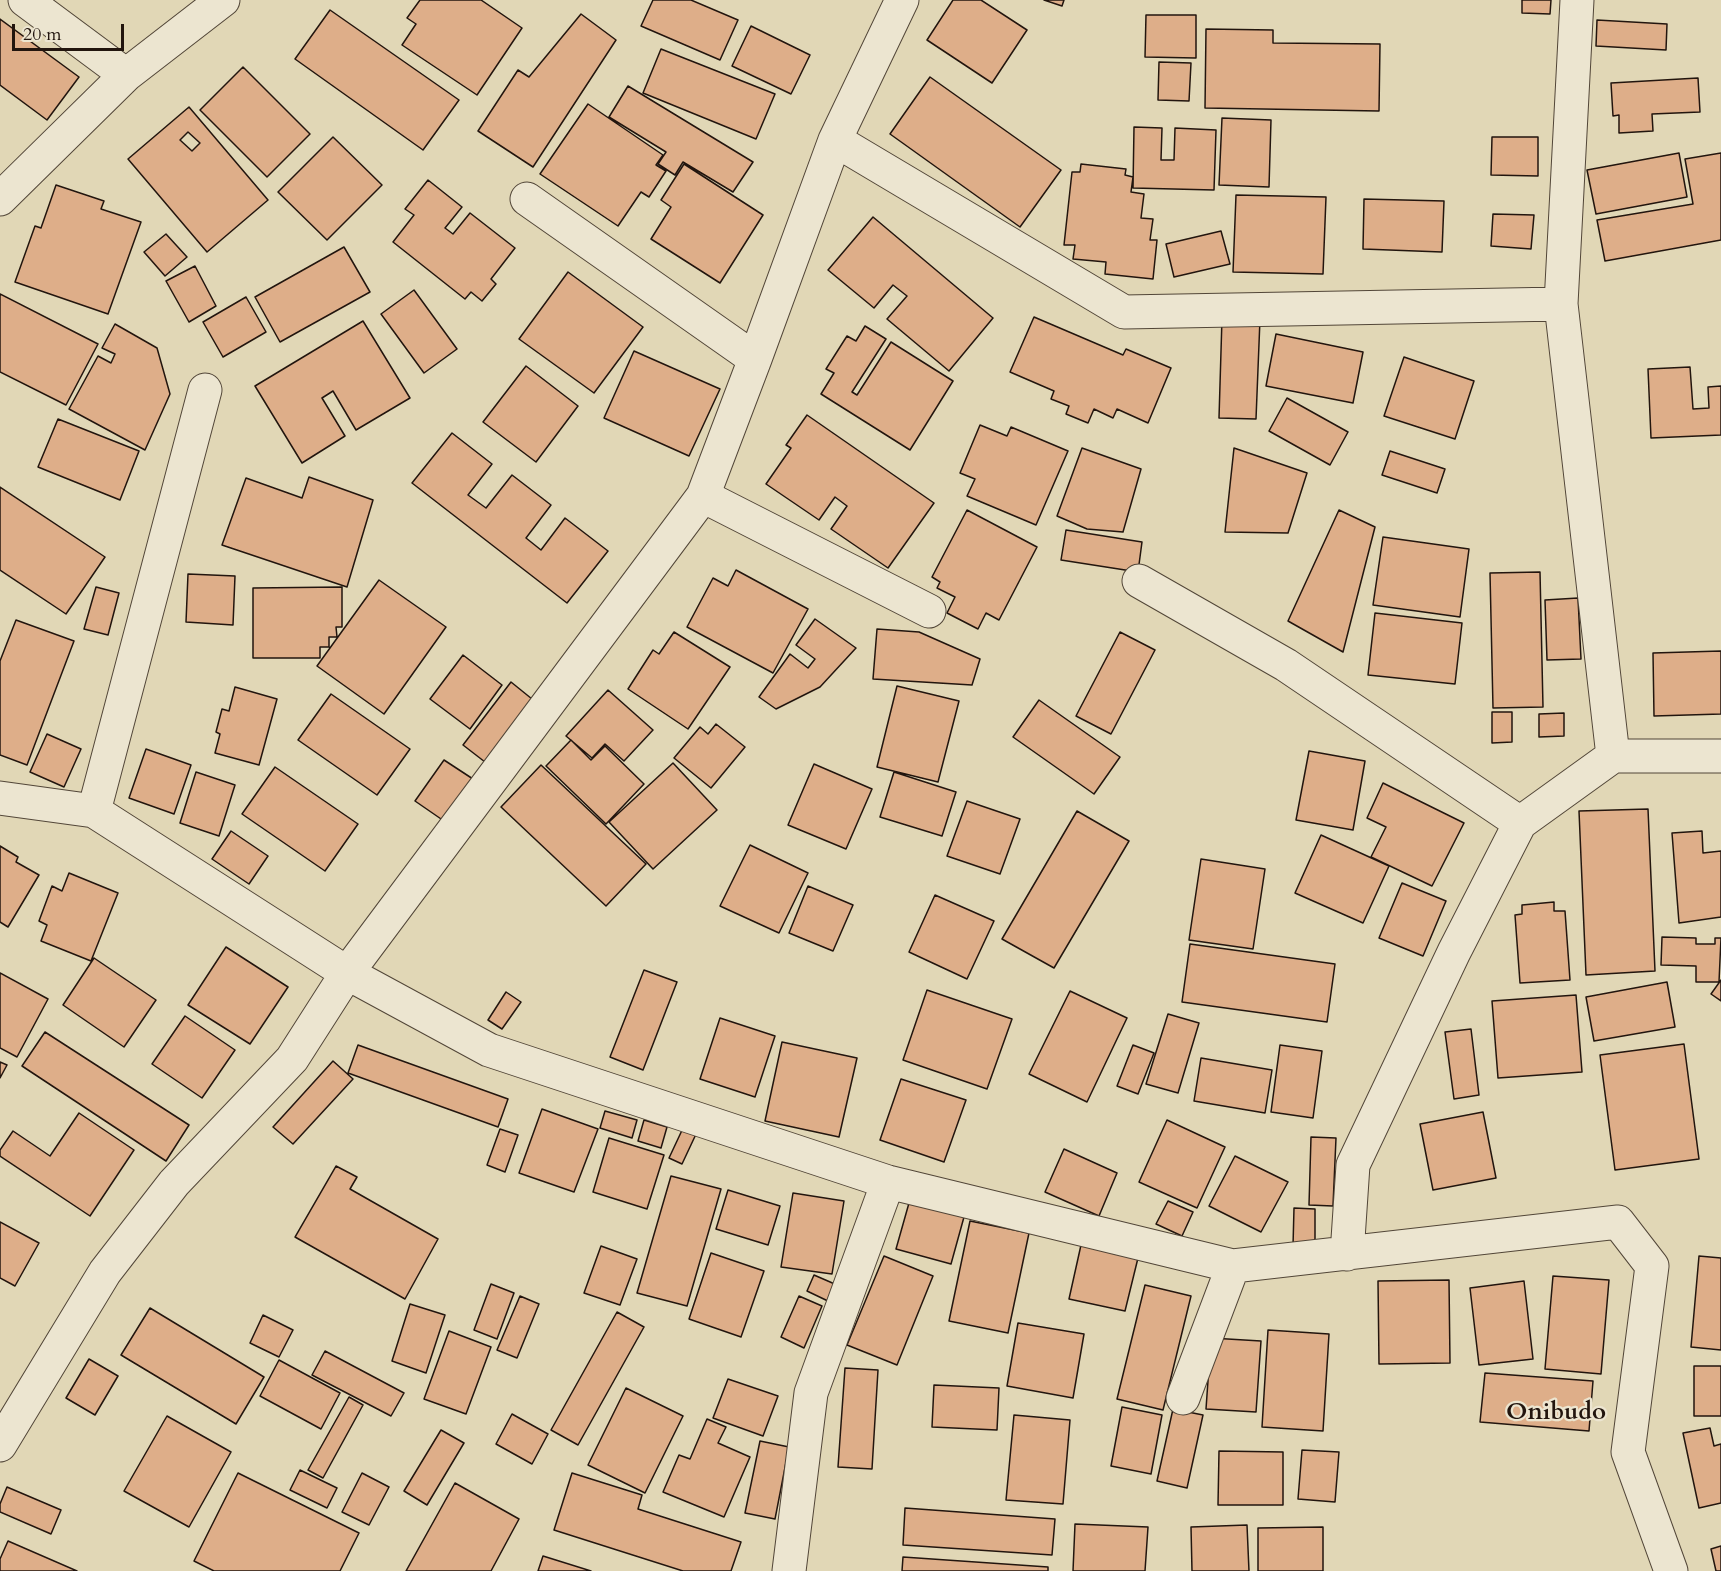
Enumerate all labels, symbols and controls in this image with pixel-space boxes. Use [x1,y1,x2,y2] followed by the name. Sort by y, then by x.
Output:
[15,12,128,50] scale bar
[23,22,62,47] text: 20 m
[1506,1399,1606,1427] district label: Onibudo

